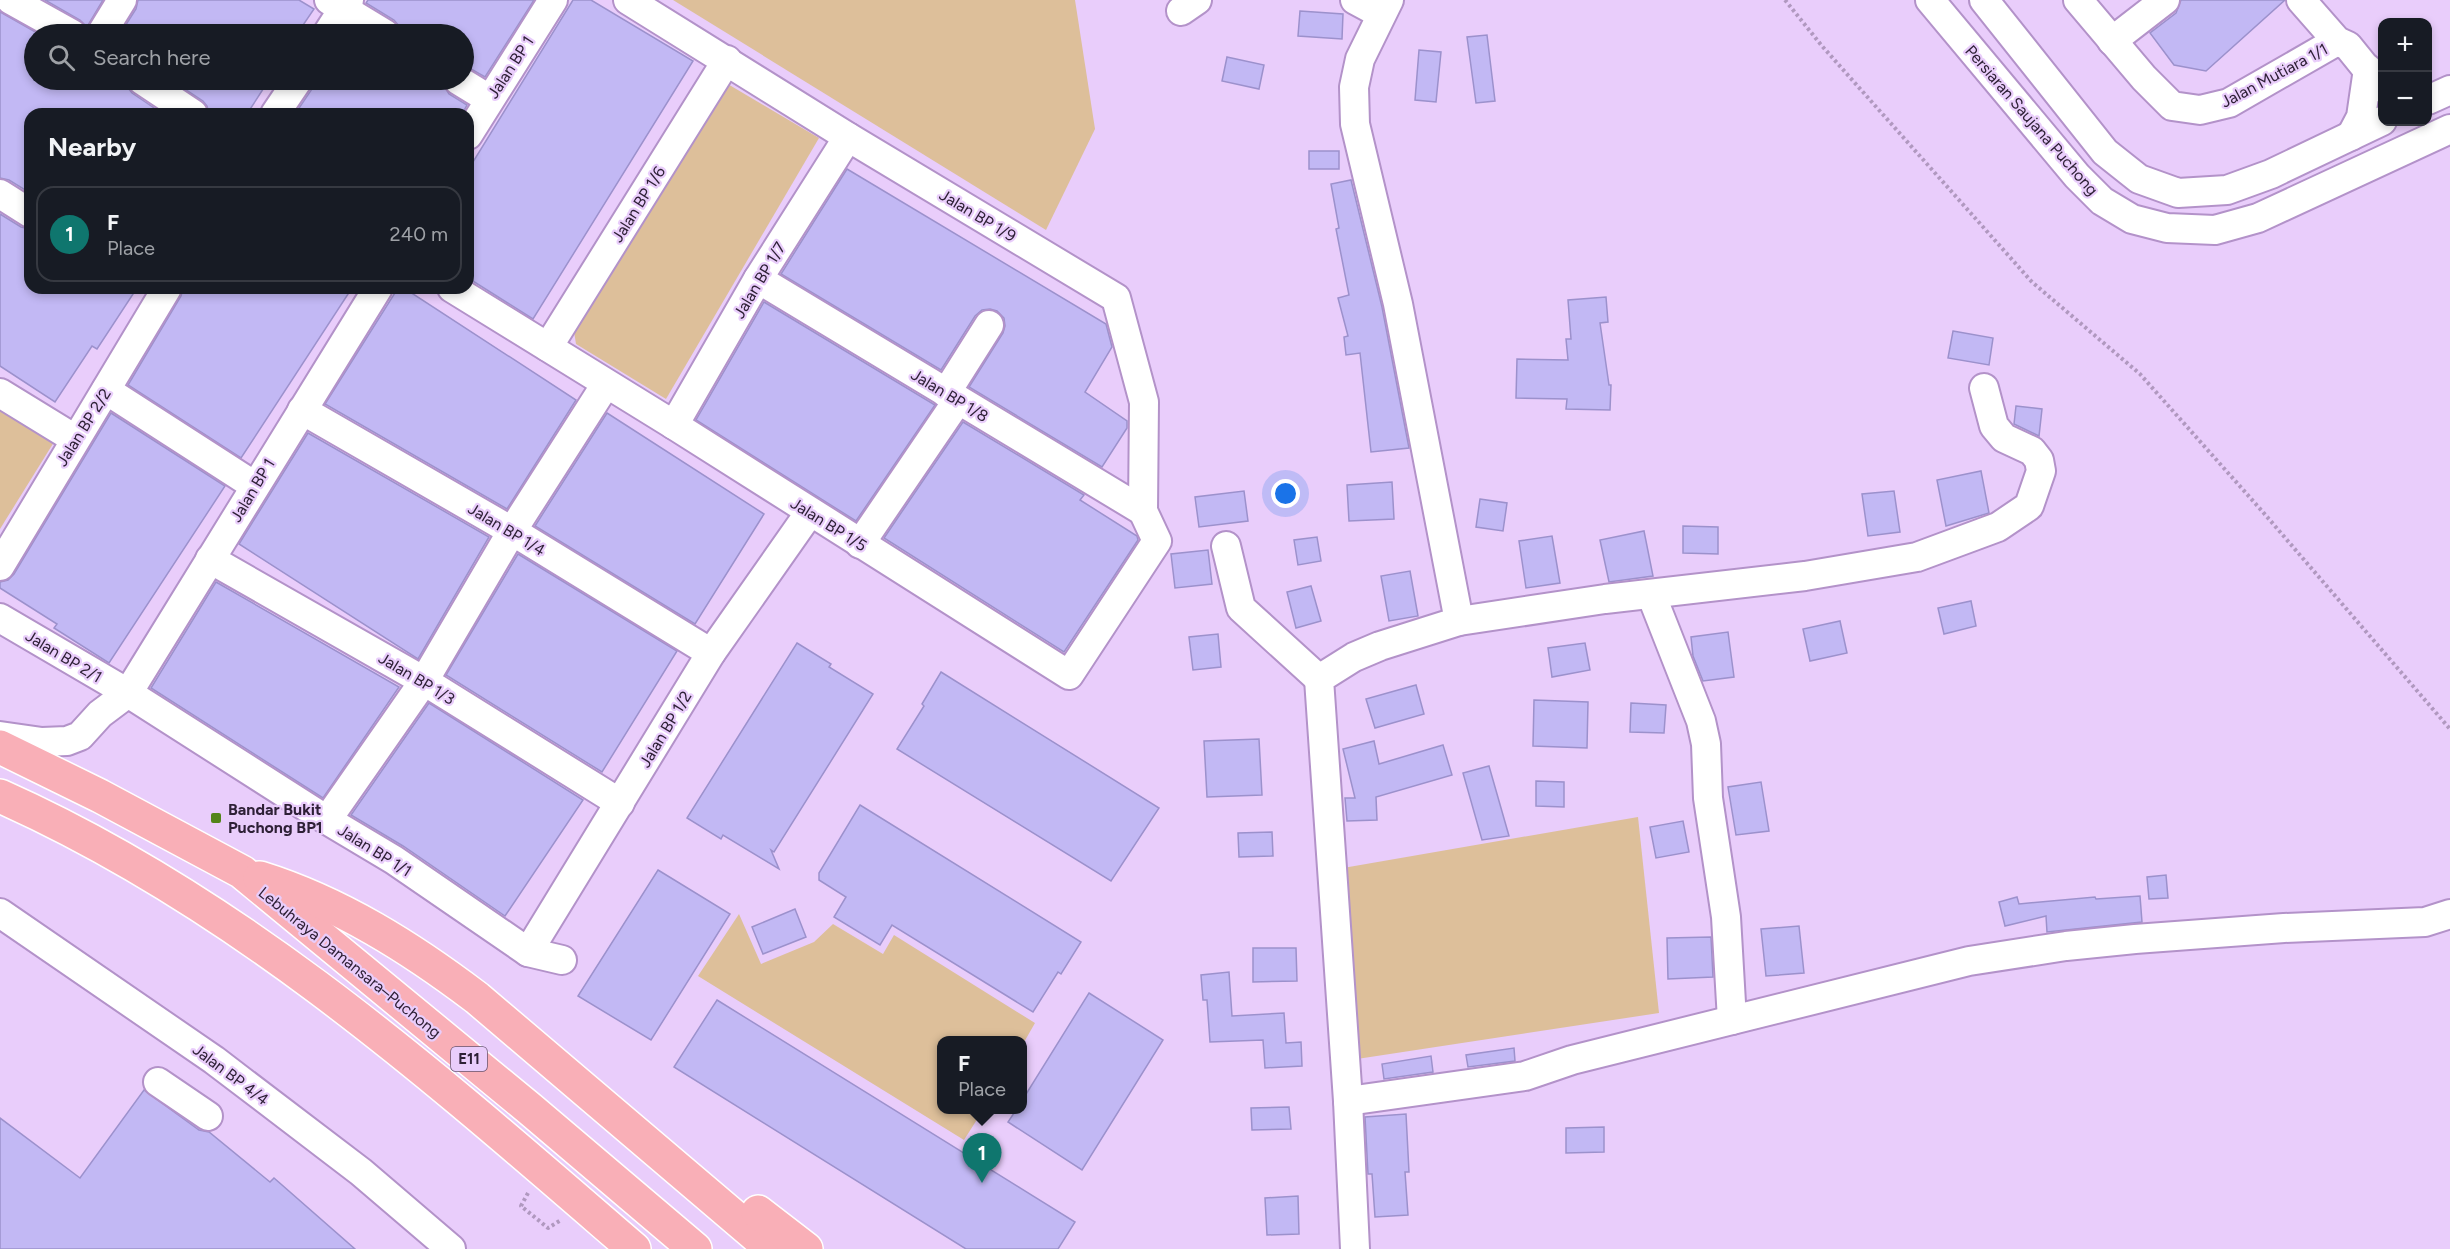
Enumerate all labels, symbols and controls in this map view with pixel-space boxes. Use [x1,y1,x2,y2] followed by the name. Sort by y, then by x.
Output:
[2378,18,2432,126] map controls
[2378,18,2432,72] button: +
[24,24,474,90] search box
[483,33,538,102] street label: Jalan BP 1
[2218,39,2331,112] street label: Jalan Mutiara 1/1
[45,41,78,74] icon: search
[1961,41,2102,199] street label: Persiaran Saujana Puchong
[93,44,211,71] text: Search here
[2378,72,2432,126] button: −
[48,131,136,163] text: Nearby
[608,163,669,246] street label: Jalan BP 1/6
[936,185,1019,246] street label: Jalan BP 1/9
[107,209,119,236] text: F
[65,222,74,246] text: 1
[390,222,448,246] text: 240 m
[107,236,155,260] text: Place
[729,238,790,322] street label: Jalan BP 1/7
[908,365,992,426] street label: Jalan BP 1/8
[52,385,115,470] street label: Jalan BP 2/2
[226,455,279,525] street label: Jalan BP 1
[1271,479,1300,508] your location
[787,494,870,555] street label: Jalan BP 1/5
[465,499,549,560] street label: Jalan BP 1/4
[22,626,105,687] street label: Jalan BP 2/1
[375,648,458,709] street label: Jalan BP 1/3
[635,688,696,771] street label: Jalan BP 1/2
[228,800,323,837] place label: Bandar Bukit Puchong BP1
[209,811,223,825] marker: Bandar Bukit Puchong BP1
[334,820,415,881] street label: Jalan BP 1/1
[255,883,445,1042] street label: Lebuhraya Damansara–Puchong
[937,1036,1027,1114] popup
[189,1040,272,1109] street label: Jalan BP 4/4
[451,1047,487,1071] road number: E11
[958,1050,970,1077] text: F
[958,1077,1006,1101] text: Place
[962,1134,1002,1183] pin: 1

